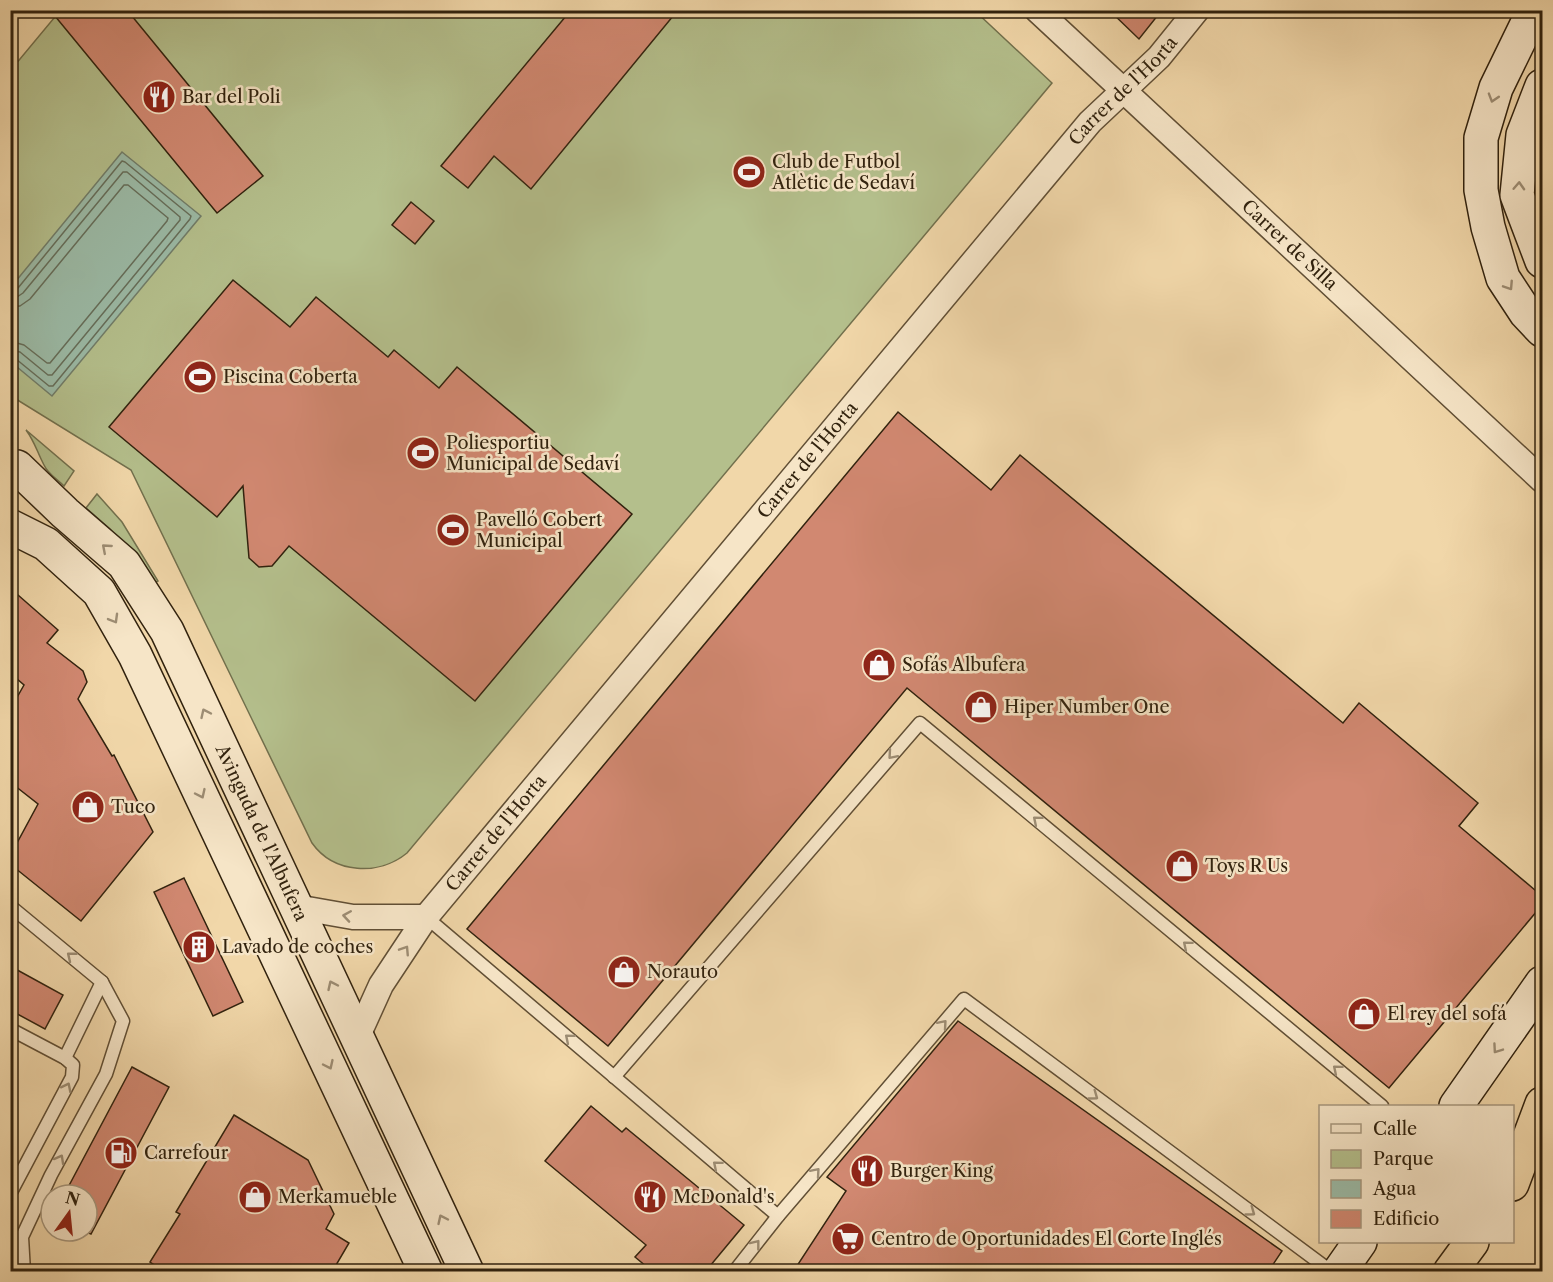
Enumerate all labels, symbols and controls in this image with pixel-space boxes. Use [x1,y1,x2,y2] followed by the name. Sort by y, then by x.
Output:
[1064,32,1182,150] street label: Carrer de l'Horta
[141,79,177,115] restaurant icon: Bar del Poli
[182,86,281,108] place label: Bar del Poli
[1488,92,1500,103] one-way arrow
[771,151,915,194] place label: Club de Futbol Atlètic de Sedaví
[731,154,767,190] sports icon: Club de Futbol Atlètic de Sedaví
[1512,182,1525,191] one-way arrow
[1237,195,1342,295] street label: Carrer de Silla
[1502,279,1513,290] one-way arrow
[182,359,218,395] sports icon: Piscina Coberta
[223,366,358,388] place label: Piscina Coberta
[753,397,863,523] street label: Carrer de l'Horta
[446,432,620,475] place label: Poliesportiu Municipal de Sedaví
[405,435,441,471] sports icon: Poliesportiu Municipal de Sedaví
[476,509,603,552] place label: Pavelló Cobert Municipal
[435,512,471,548] sports icon: Pavelló Cobert Municipal
[102,544,113,555] one-way arrow
[107,613,119,623] one-way arrow
[861,647,897,683] shop icon: Sofás Albufera
[902,654,1026,676] place label: Sofás Albufera
[963,689,999,725] shop icon: Hiper Number One
[1004,696,1170,718] place label: Hiper Number One
[201,709,213,720] one-way arrow
[210,740,312,925] street label: Avinguda de l'Albufera
[888,748,899,759] one-way arrow
[441,770,551,896] street label: Carrer de l'Horta
[193,787,205,798] one-way arrow
[70,789,106,825] shop icon: Tuco
[111,796,155,818] place label: Tuco
[1033,816,1044,827] one-way arrow
[1164,848,1200,884] shop icon: Toys R Us
[1205,855,1288,877] place label: Toys R Us
[342,910,351,922] one-way arrow
[181,929,217,965] building icon: Lavado de coches
[222,936,373,958] place label: Lavado de coches
[1183,941,1194,952] one-way arrow
[397,946,409,956] one-way arrow
[67,953,78,964] one-way arrow
[606,954,642,990] shop icon: Norauto
[647,961,718,983] place label: Norauto
[328,980,340,991] one-way arrow
[1346,996,1382,1032] shop icon: El rey del sofá
[1387,1003,1507,1025] place label: El rey del sofá
[935,1020,946,1031] one-way arrow
[565,1035,576,1046] one-way arrow
[1493,1042,1504,1053] one-way arrow
[321,1058,333,1069] one-way arrow
[1333,1065,1344,1076] one-way arrow
[60,1083,71,1093] one-way arrow
[1088,1088,1099,1099] one-way arrow
[1319,1105,1514,1243] legend
[1373,1118,1417,1140] text: Calle
[103,1135,139,1171] fuel station icon: Carrefour
[144,1142,229,1164] place label: Carrefour
[1373,1148,1434,1170] text: Parque
[849,1153,885,1189] restaurant icon: Burger King
[53,1154,64,1165] one-way arrow
[890,1160,993,1182] place label: Burger King
[713,1161,724,1172] one-way arrow
[809,1168,820,1179] one-way arrow
[1372,1178,1417,1200] text: Agua
[237,1179,273,1215] shop icon: Merkamueble
[632,1179,668,1215] restaurant icon: McDonald's
[39,1183,99,1243] north arrow
[278,1186,397,1208] place label: Merkamueble
[673,1186,775,1208] place label: McDonald's
[64,1187,82,1210] text: N
[1245,1204,1256,1215] one-way arrow
[1373,1208,1439,1230] text: Edificio
[437,1214,449,1225] one-way arrow
[830,1221,866,1257] supermarket icon: Centro de Oportunidades El Corte Inglés
[871,1228,1222,1250] place label: Centro de Oportunidades El Corte Inglés
[749,1240,760,1251] one-way arrow

